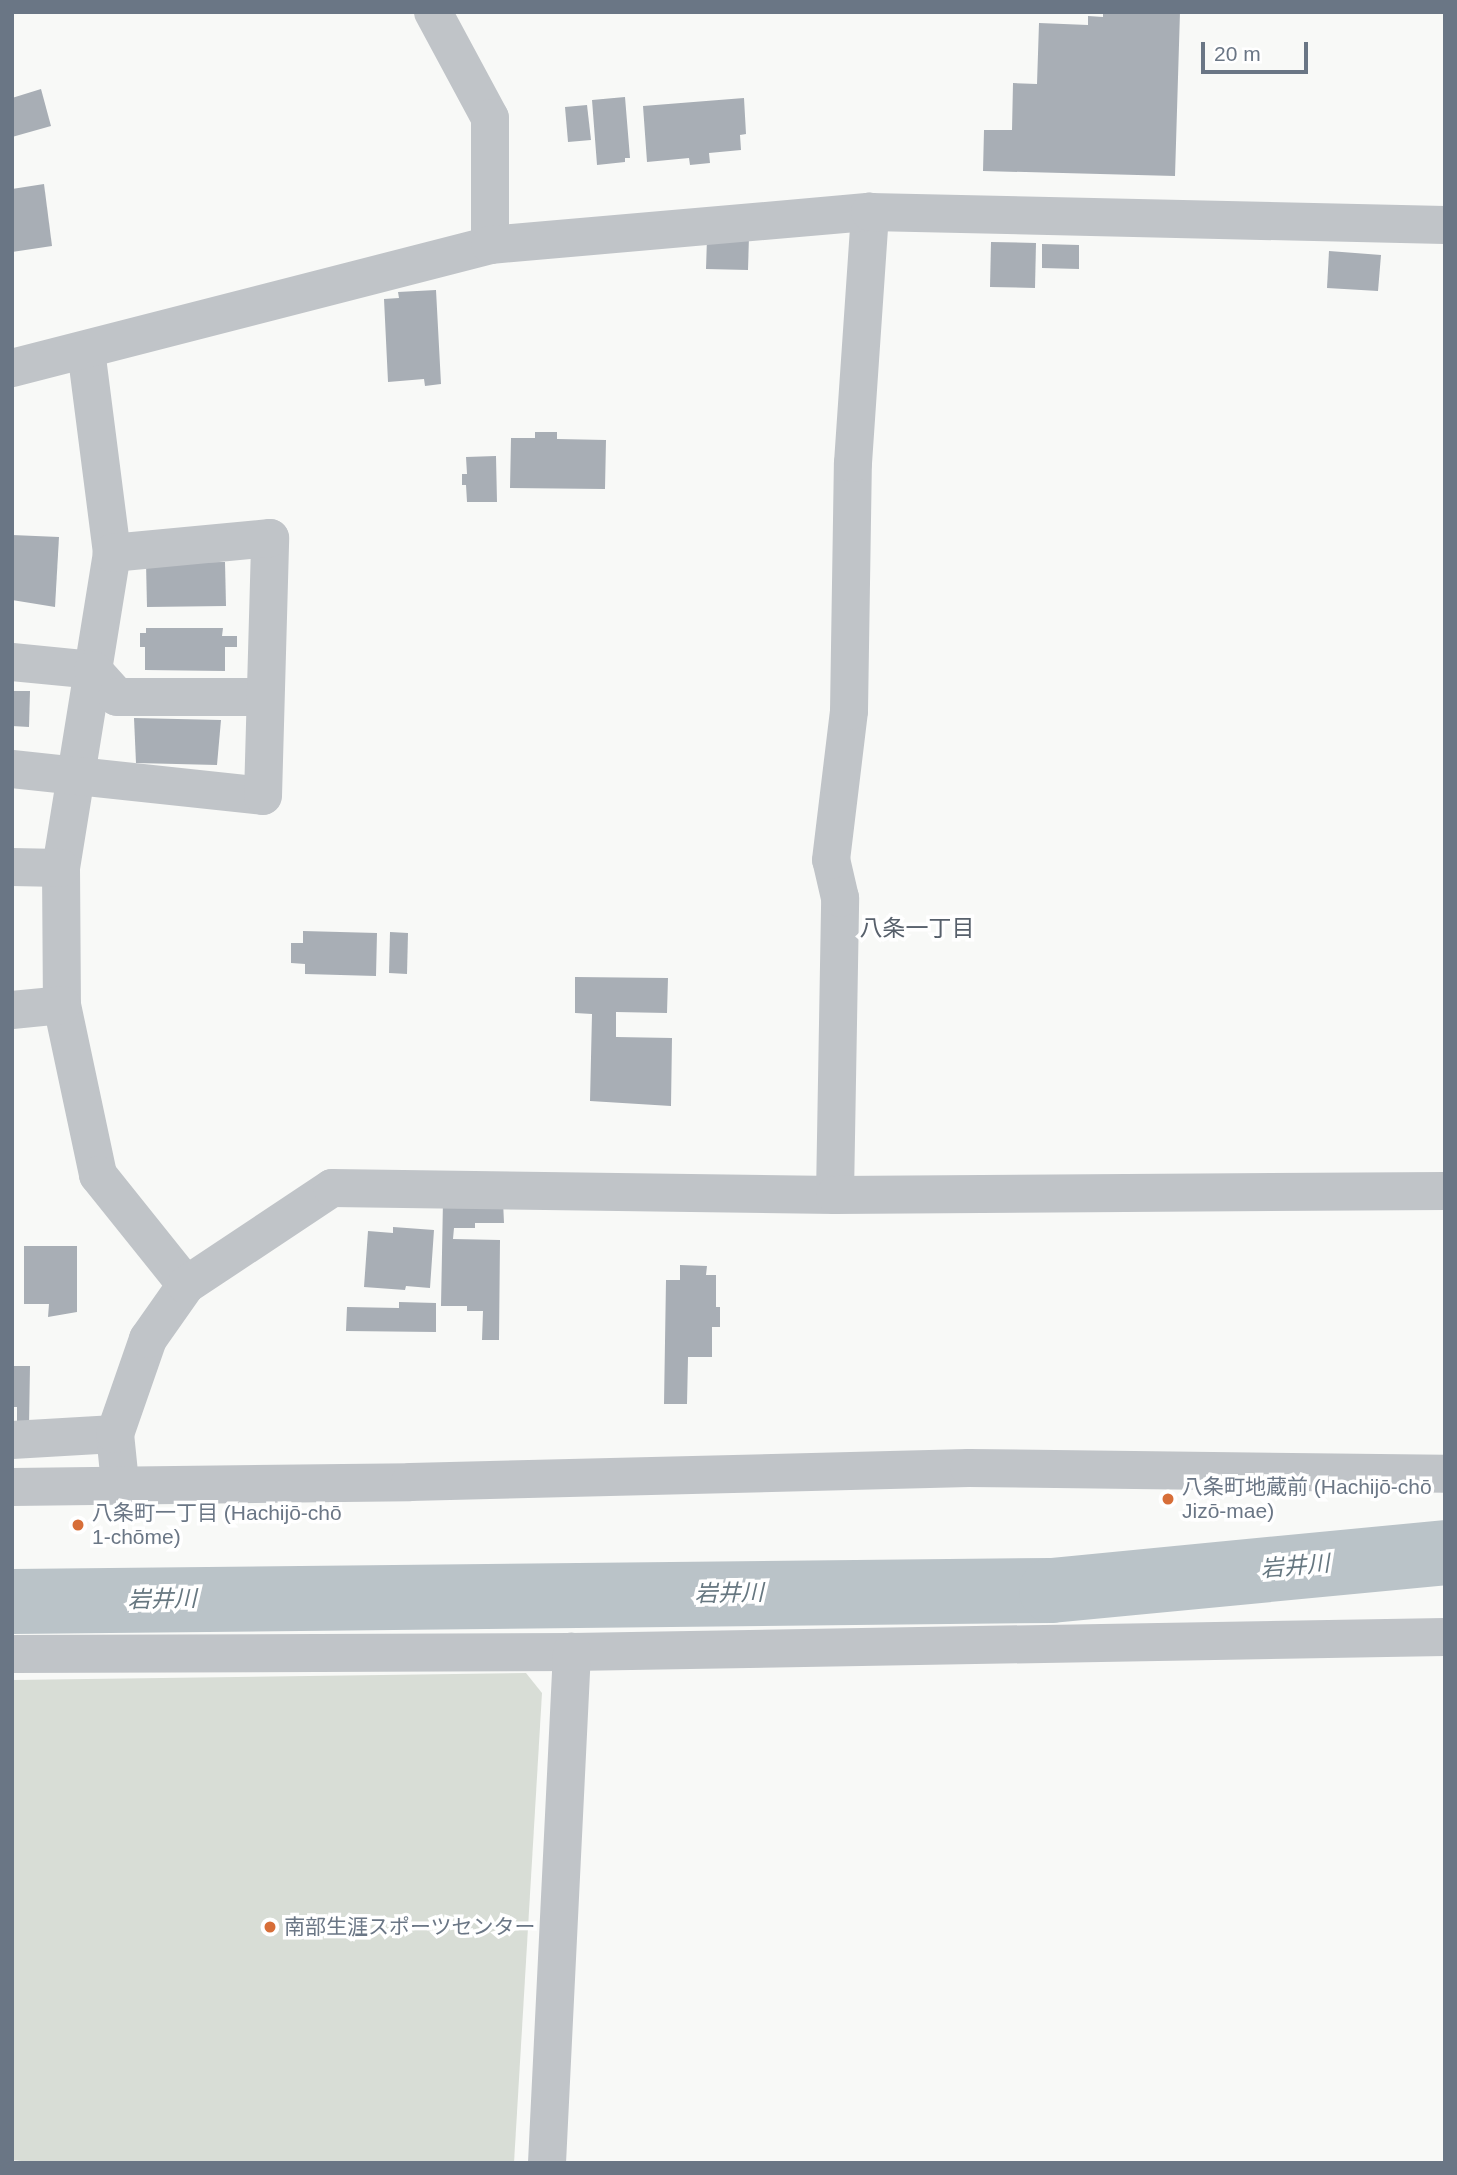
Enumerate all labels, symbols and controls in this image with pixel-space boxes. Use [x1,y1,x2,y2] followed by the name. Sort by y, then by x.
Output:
[1205,28,1312,72] scale bar
[1214,42,1261,65] text: 20 m
[860,914,974,942] district label: 八条一丁目
[1182,1474,1432,1524] place label: 八条町地蔵前 (Hachijō-chō Jizō-mae)
[1160,1491,1176,1507] marker: 八条町地蔵前 (Hachijō-chō Jizō-mae)
[92,1500,342,1550] place label: 八条町一丁目 (Hachijō-chō 1-chōme)
[70,1517,86,1533] marker: 八条町一丁目 (Hachijō-chō 1-chōme)
[1259,1549,1331,1583] water label: 岩井川
[694,1579,764,1607] water label: 岩井川
[127,1585,197,1613] water label: 岩井川
[284,1914,536,1940] place label: 南部生涯スポーツセンター
[262,1919,278,1935] marker: 南部生涯スポーツセンター

